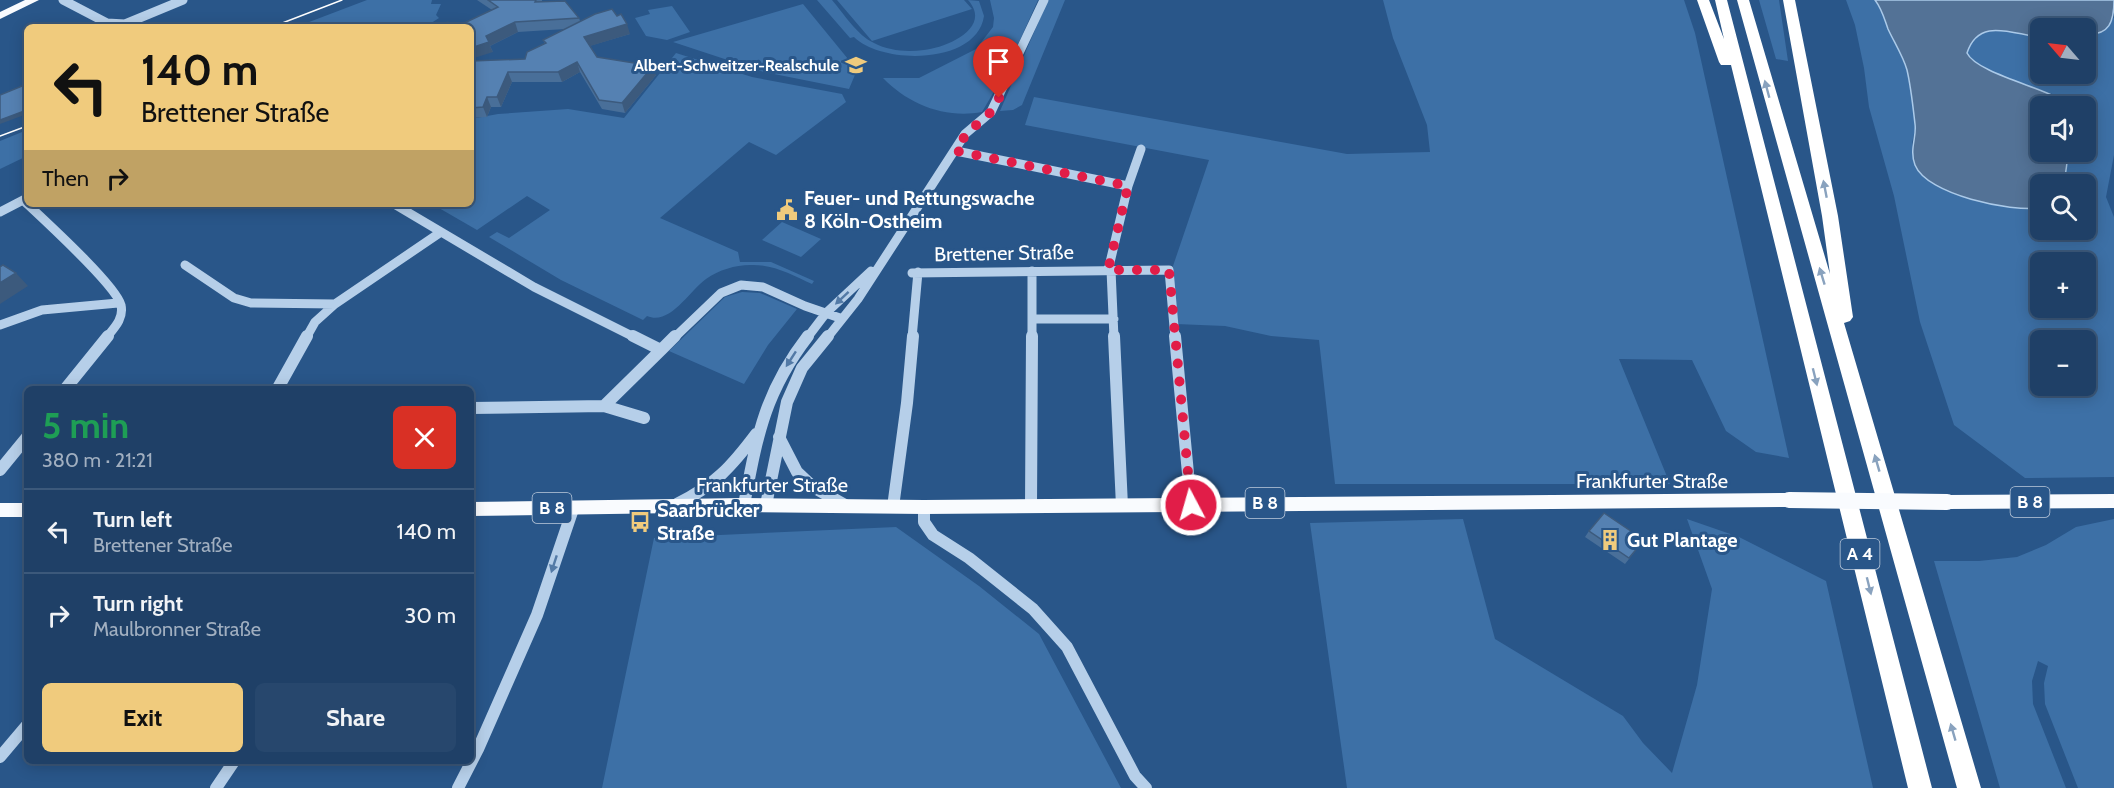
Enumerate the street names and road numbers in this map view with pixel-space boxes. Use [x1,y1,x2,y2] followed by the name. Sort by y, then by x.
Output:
[934,240,1074,266] street label: Brettener Straße
[1576,469,1728,493] street label: Frankfurter Straße
[696,473,848,497] street label: Frankfurter Straße
[2010,487,2050,517] road number: B 8
[1246,488,1284,518] road number: B 8
[532,493,572,523] road number: B 8
[1840,539,1880,569] road number: A 4

